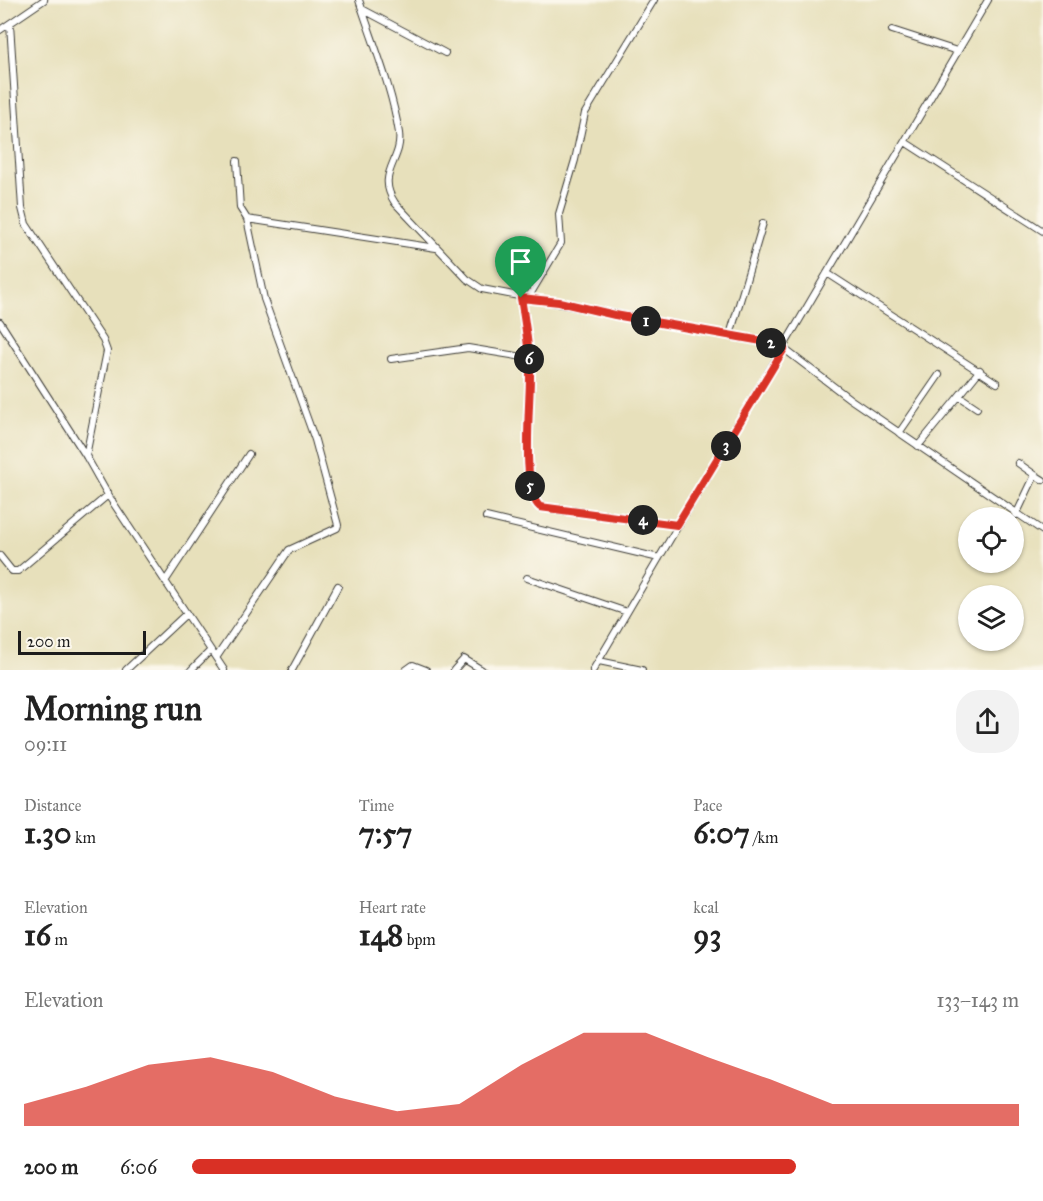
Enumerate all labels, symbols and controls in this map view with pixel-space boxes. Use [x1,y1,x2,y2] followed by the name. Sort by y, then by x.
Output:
[495,236,546,298] pin
[504,245,537,278] icon: arrive
[631,306,661,336] pin: 1
[643,311,649,330] text: 1
[756,328,786,358] pin: 2
[767,333,775,352] text: 2
[514,344,544,374] pin: 6
[525,349,533,368] text: 6
[711,431,741,461] pin: 3
[723,436,729,455] text: 3
[515,471,545,501] pin: 5
[526,476,534,495] text: 5
[628,505,658,535] pin: 4
[958,507,1024,651] map controls
[958,507,1024,573] button: locate
[639,510,647,529] text: 4
[958,585,1024,651] button: layers
[18,628,146,656] scale bar
[27,632,70,651] text: 200 m
[24,689,202,729] text: Morning run
[956,690,1019,753] button: share
[24,732,67,756] text: 09:11
[24,796,81,815] text: Distance
[359,796,394,815] text: Time
[693,796,722,815] text: Pace
[24,815,72,851] text: 1.30
[359,815,412,851] text: 7:57
[693,815,750,851] text: 6:07
[72,828,96,847] text: km
[750,828,778,847] text: /km
[24,898,88,917] text: Elevation
[359,898,426,917] text: Heart rate
[693,898,718,917] text: kcal
[24,917,51,953] text: 16
[359,917,403,953] text: 148
[693,917,721,953] text: 93
[51,930,68,949] text: m
[403,930,436,949] text: bpm
[24,988,103,1012] text: Elevation
[936,988,1019,1012] text: 133–143 m
[24,1155,78,1179] text: 200 m
[120,1155,157,1179] text: 6:06

